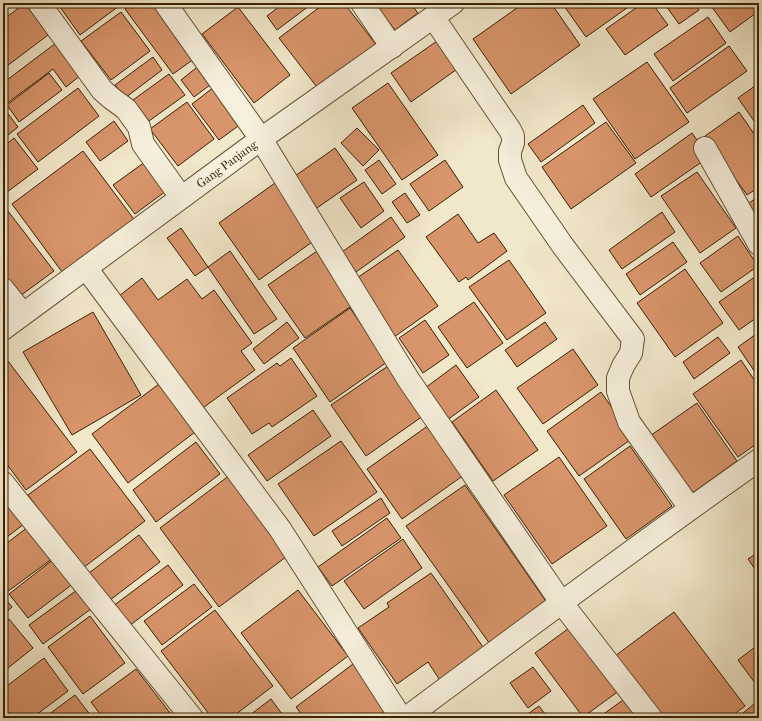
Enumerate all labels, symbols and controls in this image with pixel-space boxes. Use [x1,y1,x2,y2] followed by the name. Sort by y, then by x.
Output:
[194,137,260,191] street label: Gang Panjang

